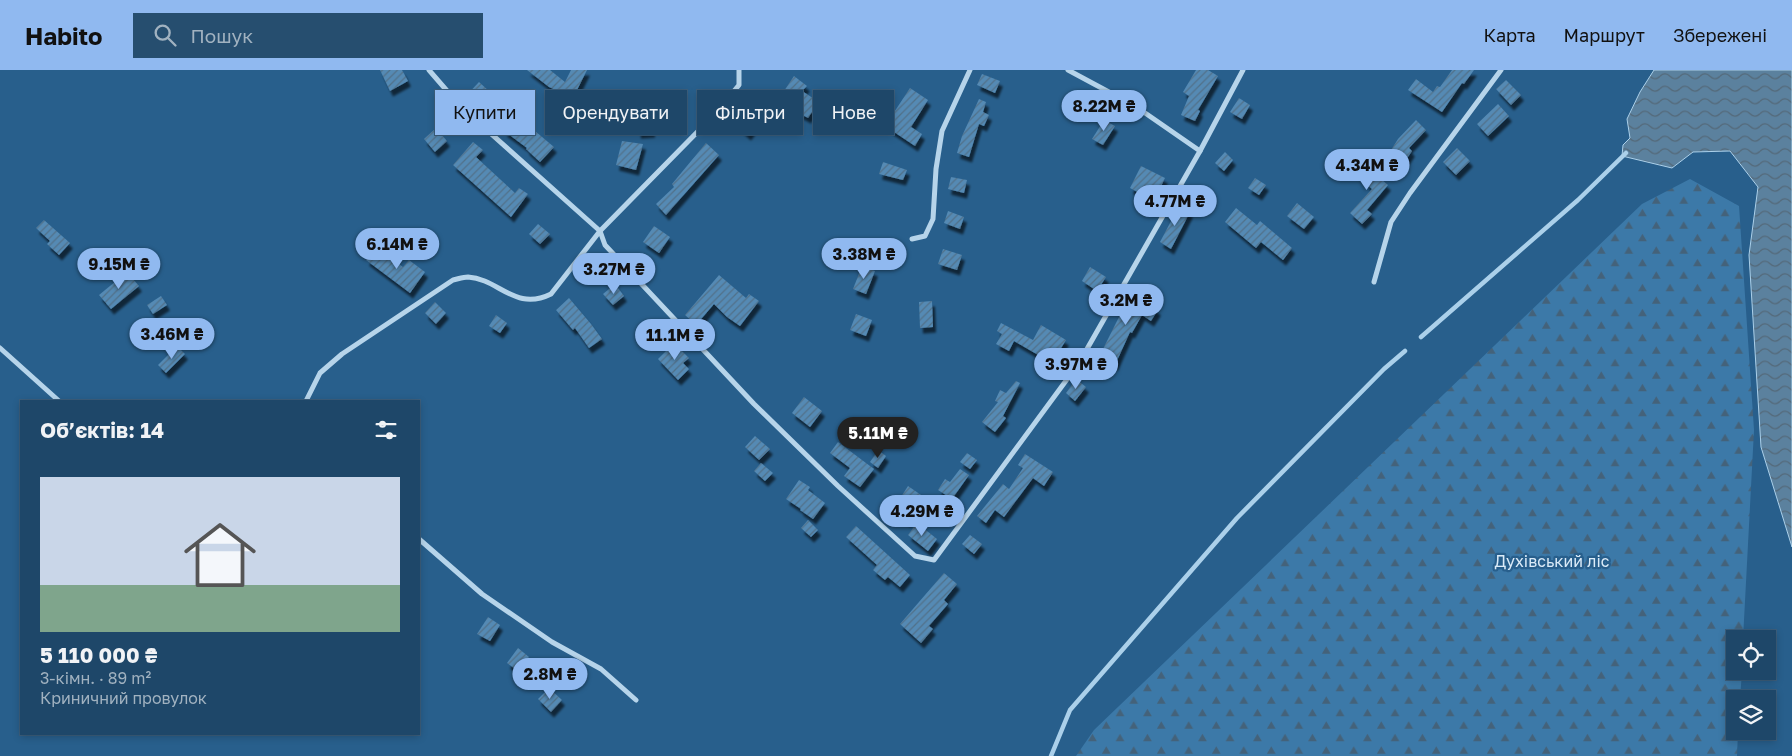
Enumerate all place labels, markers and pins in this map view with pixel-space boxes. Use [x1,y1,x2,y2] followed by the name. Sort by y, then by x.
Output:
[1058,90,1150,132] pin: 8.22M ₴
[1321,148,1413,191] pin: 4.34M ₴
[1129,184,1221,227] pin: 4.77M ₴
[351,228,443,270] pin: 6.14M ₴
[818,238,910,280] pin: 3.38M ₴
[73,248,165,290] pin: 9.15M ₴
[568,252,660,295] pin: 3.27M ₴
[1085,284,1167,326] pin: 3.2M ₴
[126,318,218,360] pin: 3.46M ₴
[629,318,721,361] pin: 11.1M ₴
[1030,348,1122,390] pin: 3.97M ₴
[832,416,924,459] pin: 5.11M ₴
[876,494,968,537] pin: 4.29M ₴
[509,658,591,700] pin: 2.8M ₴

